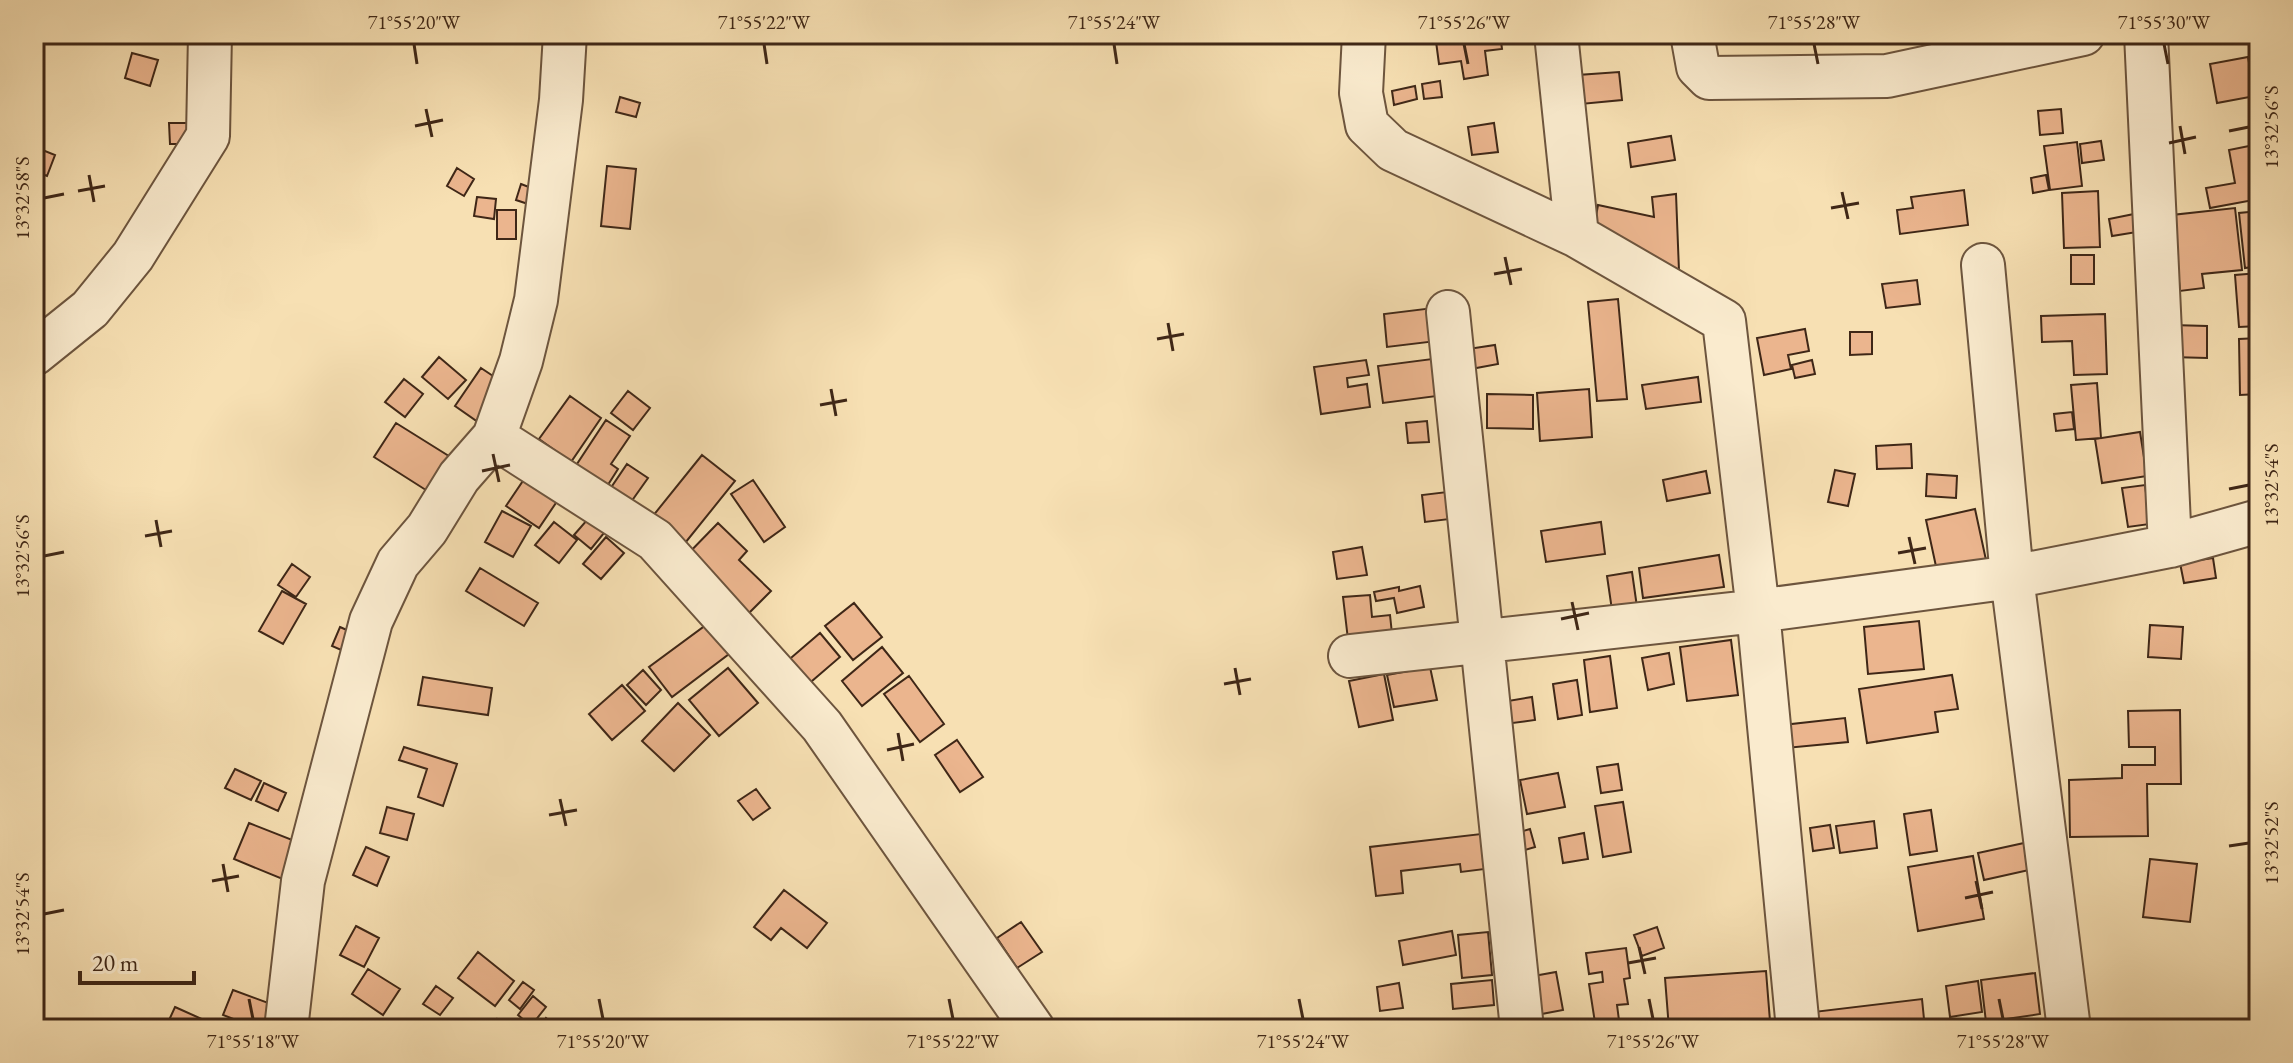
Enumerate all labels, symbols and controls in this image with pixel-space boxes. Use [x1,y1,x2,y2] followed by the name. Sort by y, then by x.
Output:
[368,9,461,35] text: 71°55'20"W
[718,9,811,35] text: 71°55'22"W
[1068,9,1161,35] text: 71°55'24"W
[1418,9,1511,35] text: 71°55'26"W
[1768,9,1861,35] text: 71°55'28"W
[2118,9,2211,35] text: 71°55'30"W
[2258,85,2284,169] text: 13°32'56"S
[9,156,35,240] text: 13°32'58"S
[2258,443,2284,527] text: 13°32'54"S
[9,514,35,598] text: 13°32'56"S
[2258,801,2284,885] text: 13°32'52"S
[9,872,35,956] text: 13°32'54"S
[80,935,194,985] scale bar
[92,947,139,978] text: 20 m
[207,1028,300,1054] text: 71°55'18"W
[557,1028,650,1054] text: 71°55'20"W
[907,1028,1000,1054] text: 71°55'22"W
[1257,1028,1350,1054] text: 71°55'24"W
[1607,1028,1700,1054] text: 71°55'26"W
[1957,1028,2050,1054] text: 71°55'28"W

